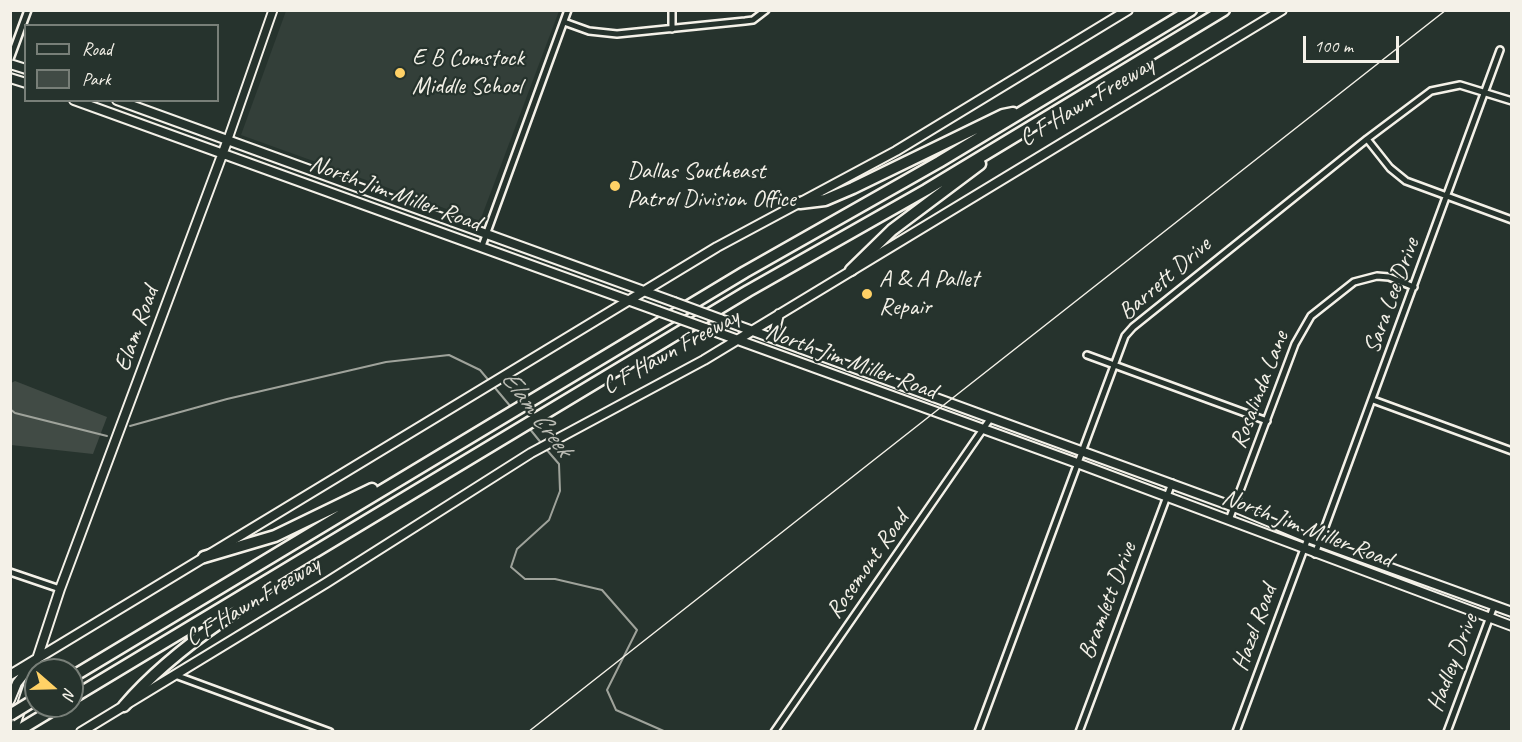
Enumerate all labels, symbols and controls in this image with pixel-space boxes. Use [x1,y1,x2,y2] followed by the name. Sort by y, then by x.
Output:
[24,24,219,102] legend
[1306,24,1402,62] scale bar
[1314,35,1353,57] text: 100 m
[82,38,112,60] text: Road
[412,45,524,101] place label: E B Comstock Middle School
[1014,51,1160,153] street label: C F Hawn Freeway
[393,66,407,80] marker: E B Comstock Middle School
[82,68,111,90] text: Park
[306,150,484,238] street label: North Jim Miller Road
[627,158,796,214] place label: Dallas Southeast Patrol Division Office
[608,179,622,193] marker: Dallas Southeast Patrol Division Office
[1113,231,1217,327] street label: Barrett Drive
[1358,234,1426,358] street label: Sara Lee Drive
[879,266,979,322] place label: A & A Pallet Repair
[108,283,166,375] street label: Elam Road
[860,287,874,301] marker: A & A Pallet Repair
[598,303,744,401] street label: C F Hawn Freeway
[762,318,940,406] street label: North Jim Miller Road
[1224,327,1296,453] street label: Rosalinda Lane
[494,365,578,463] water label: Elam Creek
[1218,483,1396,575] street label: North Jim Miller Road
[820,506,916,624] street label: Rosemont Road
[1073,539,1143,663] street label: Bramlett Drive
[180,551,326,653] street label: C F Hawn Freeway
[1226,581,1284,675] street label: Hazel Road
[1421,610,1485,716] street label: Hadley Drive
[24,658,84,718] north arrow
[58,685,80,702] text: N

